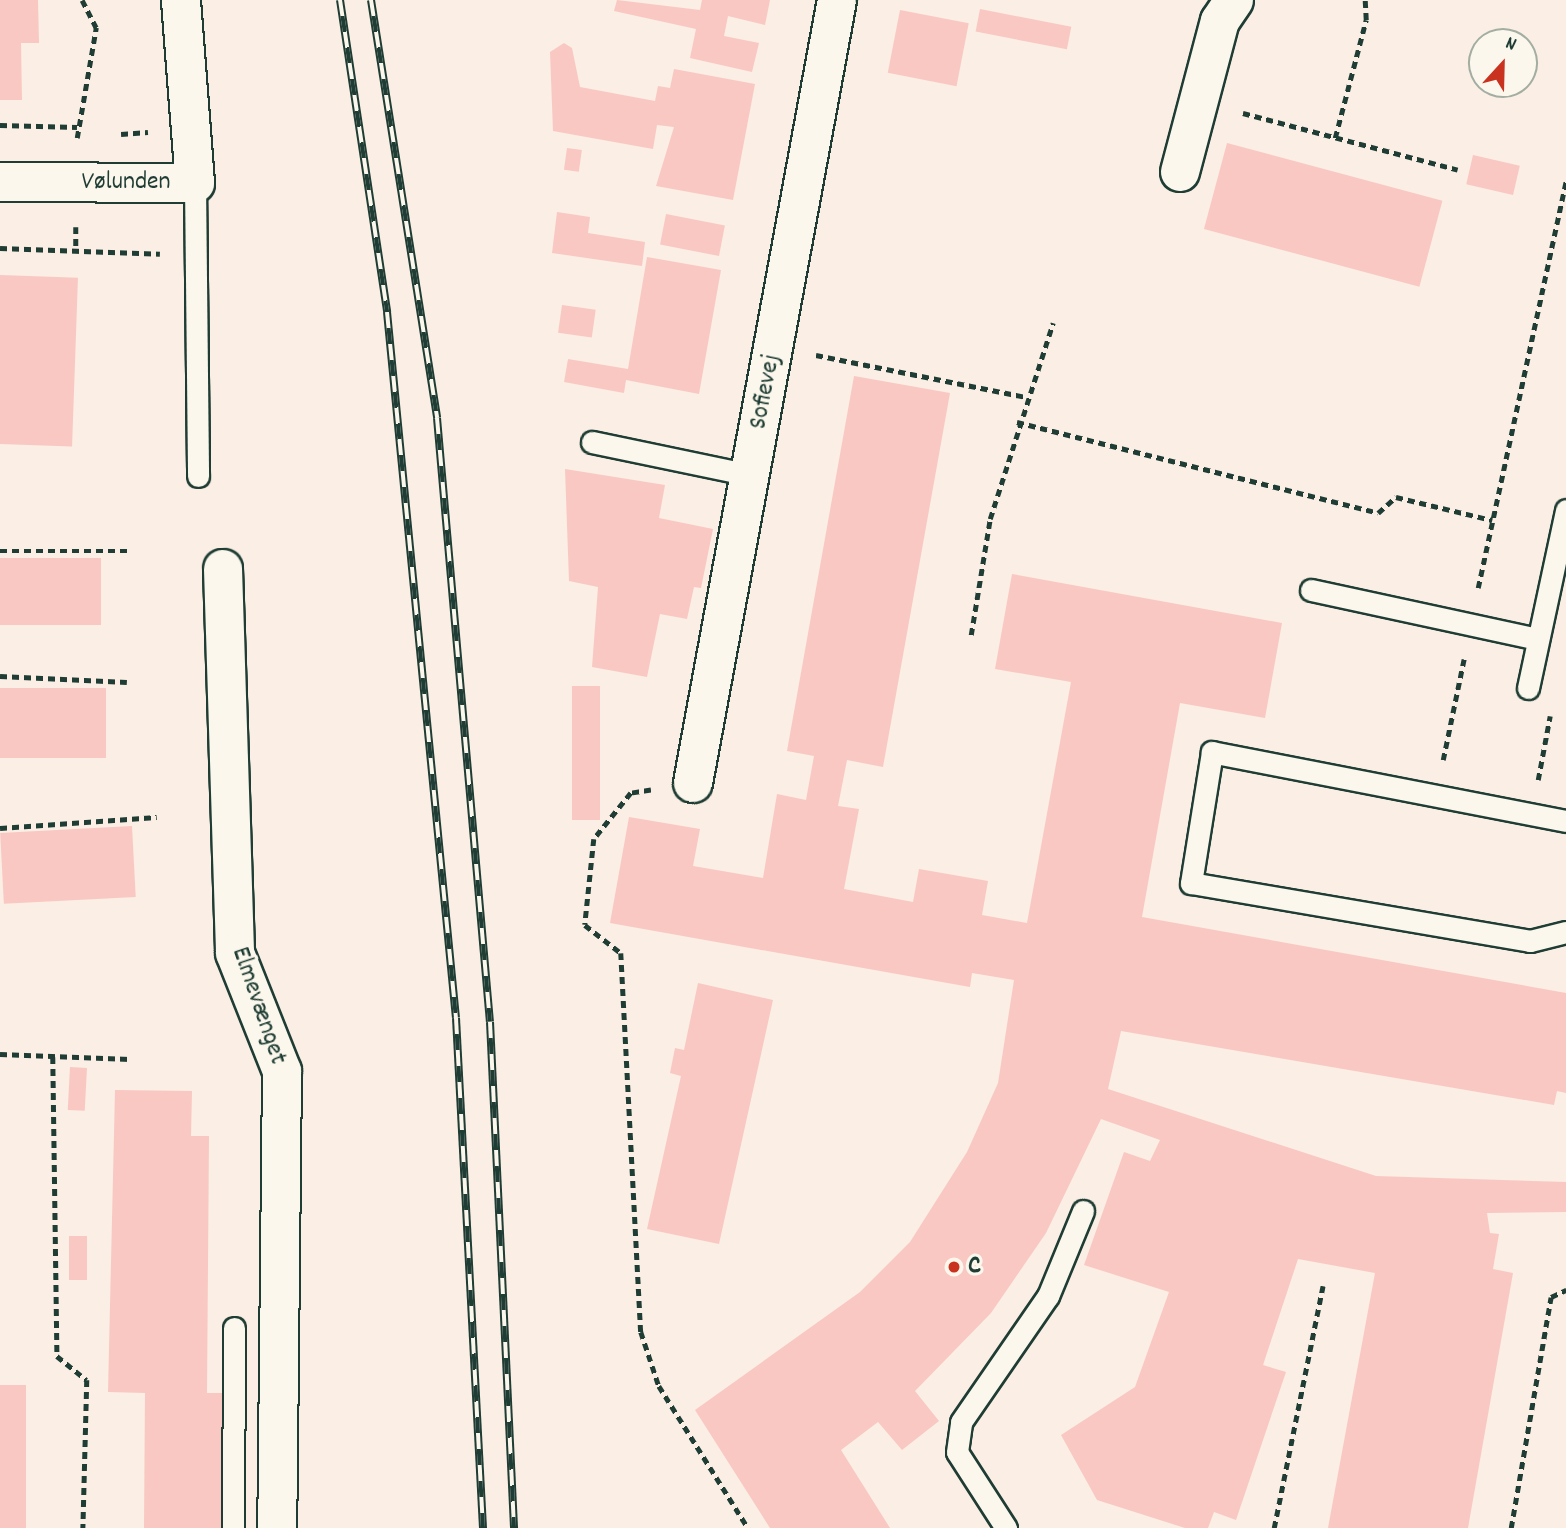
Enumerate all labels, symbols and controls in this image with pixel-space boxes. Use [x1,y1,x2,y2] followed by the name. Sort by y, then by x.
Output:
[1468,28,1538,98] north arrow
[1501,31,1520,59] text: N
[81,167,171,199] street label: Vølunden
[743,352,789,432] street label: Sofievej
[223,943,293,1069] street label: Elmevænget
[968,1251,981,1283] place label: C
[946,1259,962,1275] marker: C

